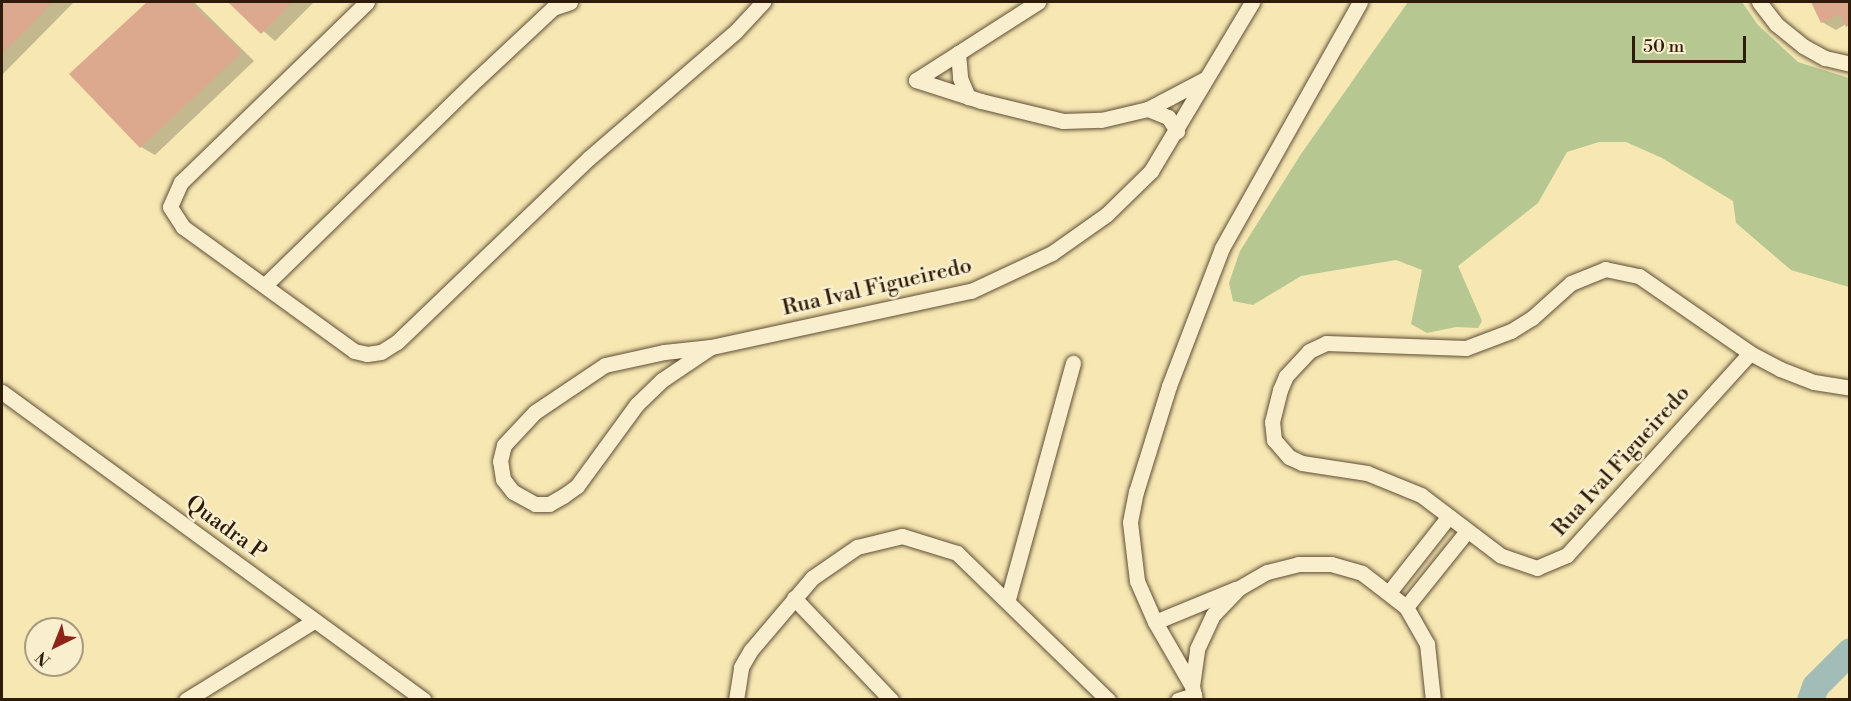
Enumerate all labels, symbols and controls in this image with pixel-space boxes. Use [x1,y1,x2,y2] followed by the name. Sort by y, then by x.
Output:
[1635,24,1749,62] scale bar
[1643,35,1684,58] text: 50 m
[780,252,974,322] street label: Rua Ival Figueiredo
[1546,380,1696,542] street label: Rua Ival Figueiredo
[180,490,272,566] street label: Quadra P
[24,617,84,677] north arrow
[32,647,55,670] text: N

